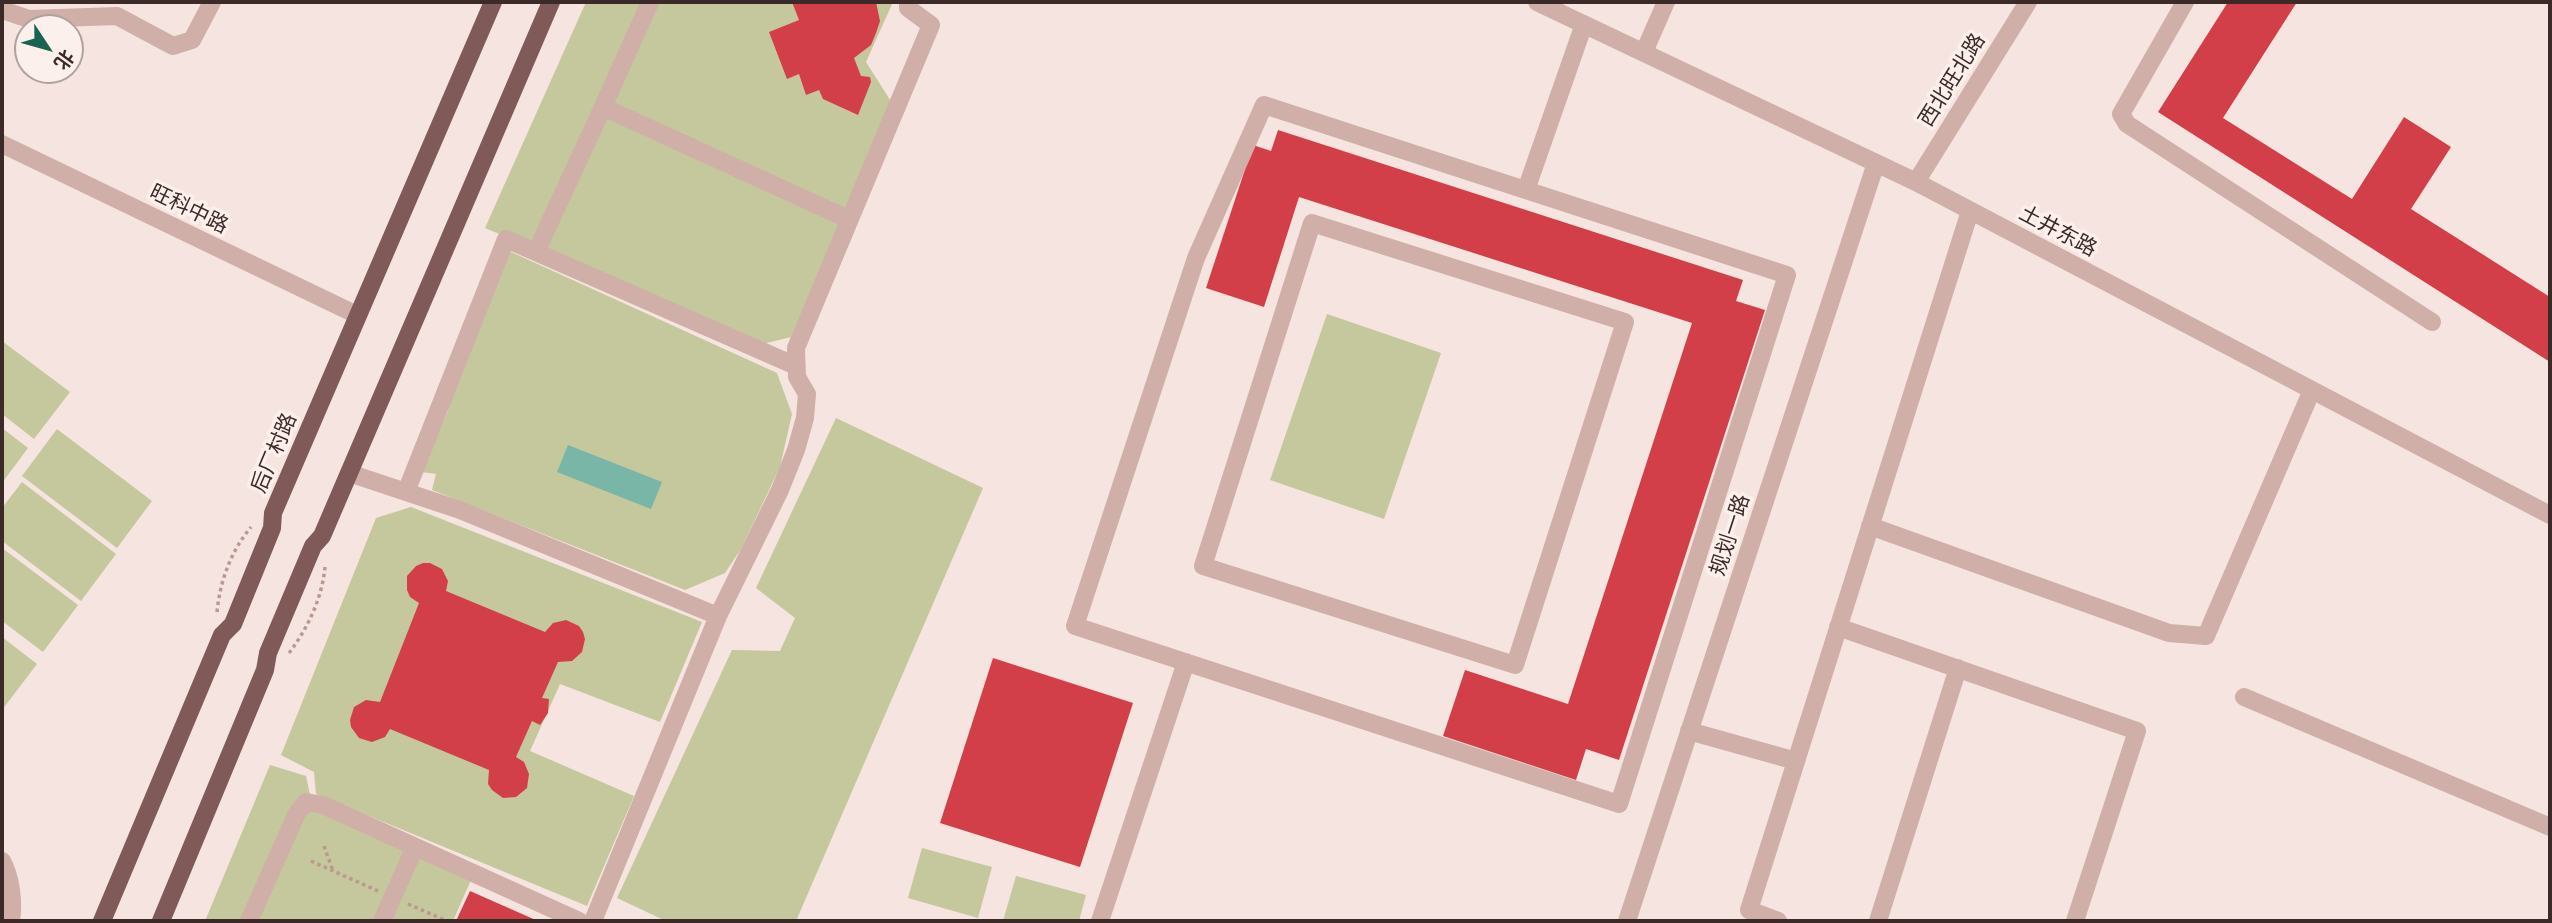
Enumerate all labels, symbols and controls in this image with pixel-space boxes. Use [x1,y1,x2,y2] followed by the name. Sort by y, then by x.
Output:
[14,14,84,84] north arrow
[1913,29,1991,131] street label: 西北旺北路
[50,46,80,75] text: 北
[146,179,232,239] street label: 旺科中路
[2015,200,2101,262] street label: 土井东路
[246,409,302,497] street label: 后厂村路
[1705,491,1755,579] street label: 规划一路

